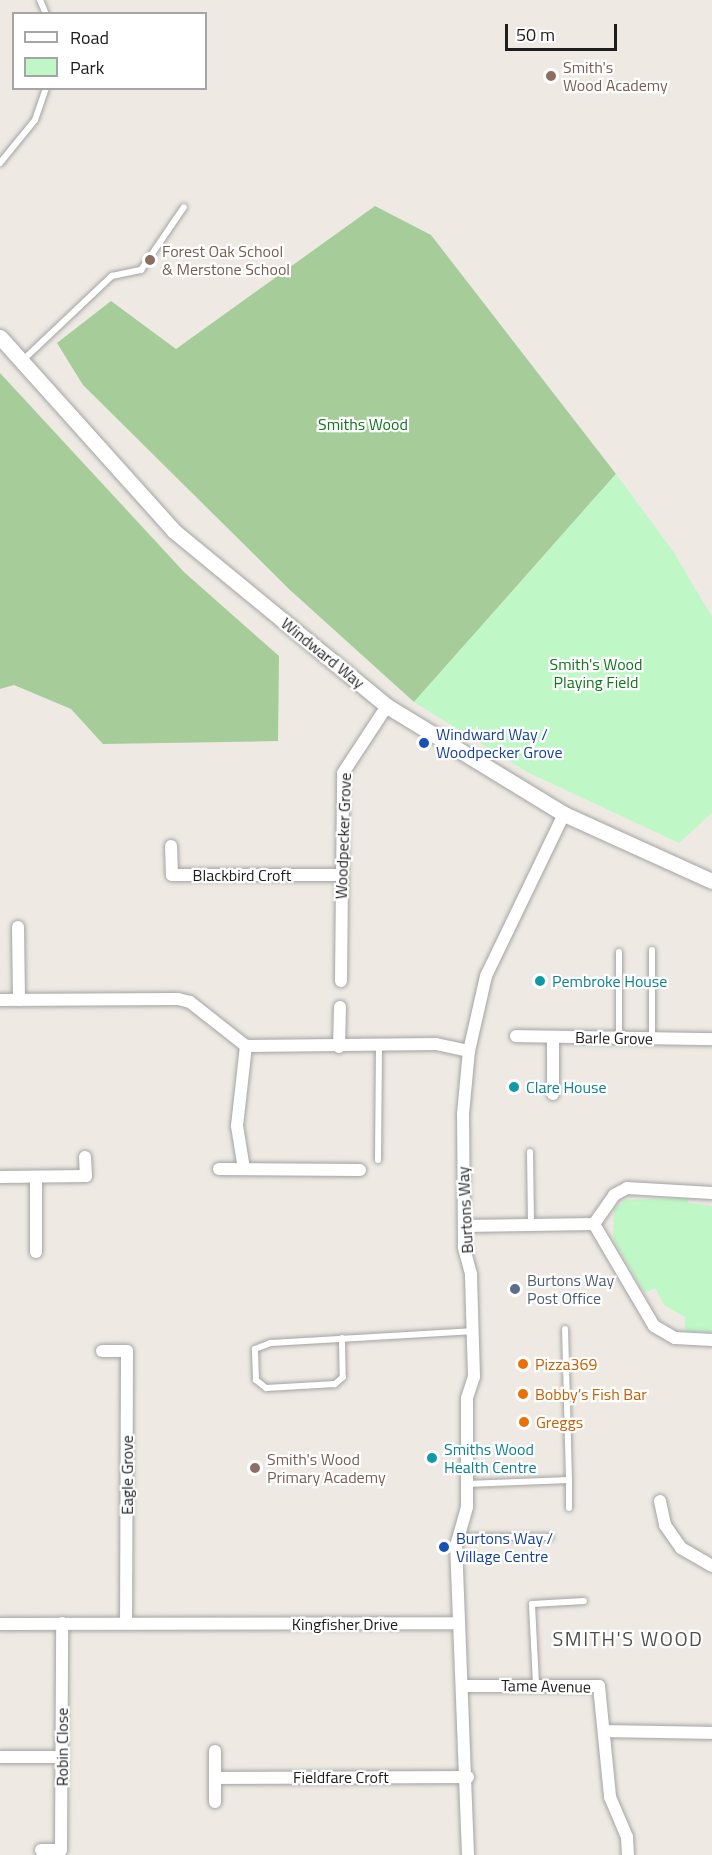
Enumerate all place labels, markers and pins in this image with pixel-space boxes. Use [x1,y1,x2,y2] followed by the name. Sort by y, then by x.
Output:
[563,57,668,95] place label: Smith's Wood Academy
[544,69,558,83] marker: Smith's Wood Academy
[162,241,290,279] place label: Forest Oak School & Merstone School
[143,253,157,267] marker: Forest Oak School & Merstone School
[436,724,562,762] place label: Windward Way / Woodpecker Grove
[417,736,431,750] marker: Windward Way / Woodpecker Grove
[552,971,667,991] place label: Pembroke House
[533,974,547,988] marker: Pembroke House
[526,1077,607,1097] place label: Clare House
[507,1080,521,1094] marker: Clare House
[527,1270,614,1308] place label: Burtons Way Post Office
[508,1282,522,1296] marker: Burtons Way Post Office
[535,1354,597,1374] place label: Pizza369
[516,1357,530,1371] marker: Pizza369
[535,1384,647,1404] place label: Bobby’s Fish Bar
[516,1387,530,1401] marker: Bobby’s Fish Bar
[536,1412,583,1432] place label: Greggs
[517,1415,531,1429] marker: Greggs
[444,1439,536,1477] place label: Smiths Wood Health Centre
[267,1449,386,1487] place label: Smith's Wood Primary Academy
[425,1451,439,1465] marker: Smiths Wood Health Centre
[248,1461,262,1475] marker: Smith's Wood Primary Academy
[456,1528,553,1566] place label: Burtons Way / Village Centre
[437,1540,451,1554] marker: Burtons Way / Village Centre

